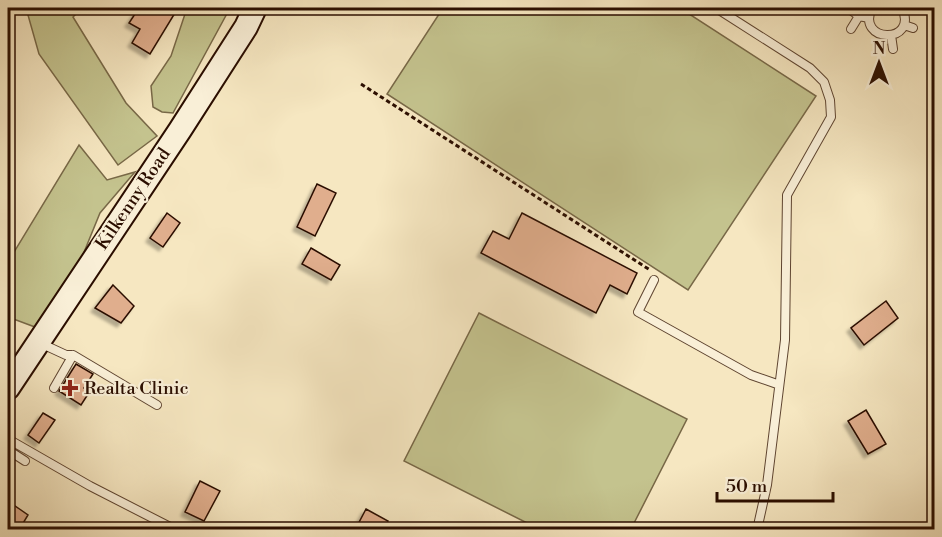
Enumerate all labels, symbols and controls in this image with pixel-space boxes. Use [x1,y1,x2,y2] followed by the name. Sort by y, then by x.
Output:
[849,33,909,93] north arrow
[873,39,886,59] text: N
[90,143,176,254] street label: Kilkenny Road
[84,377,189,400] place label: Realta Clinic
[61,379,79,397] marker: Realta Clinic
[717,465,832,503] scale bar
[726,475,768,498] text: 50 m

